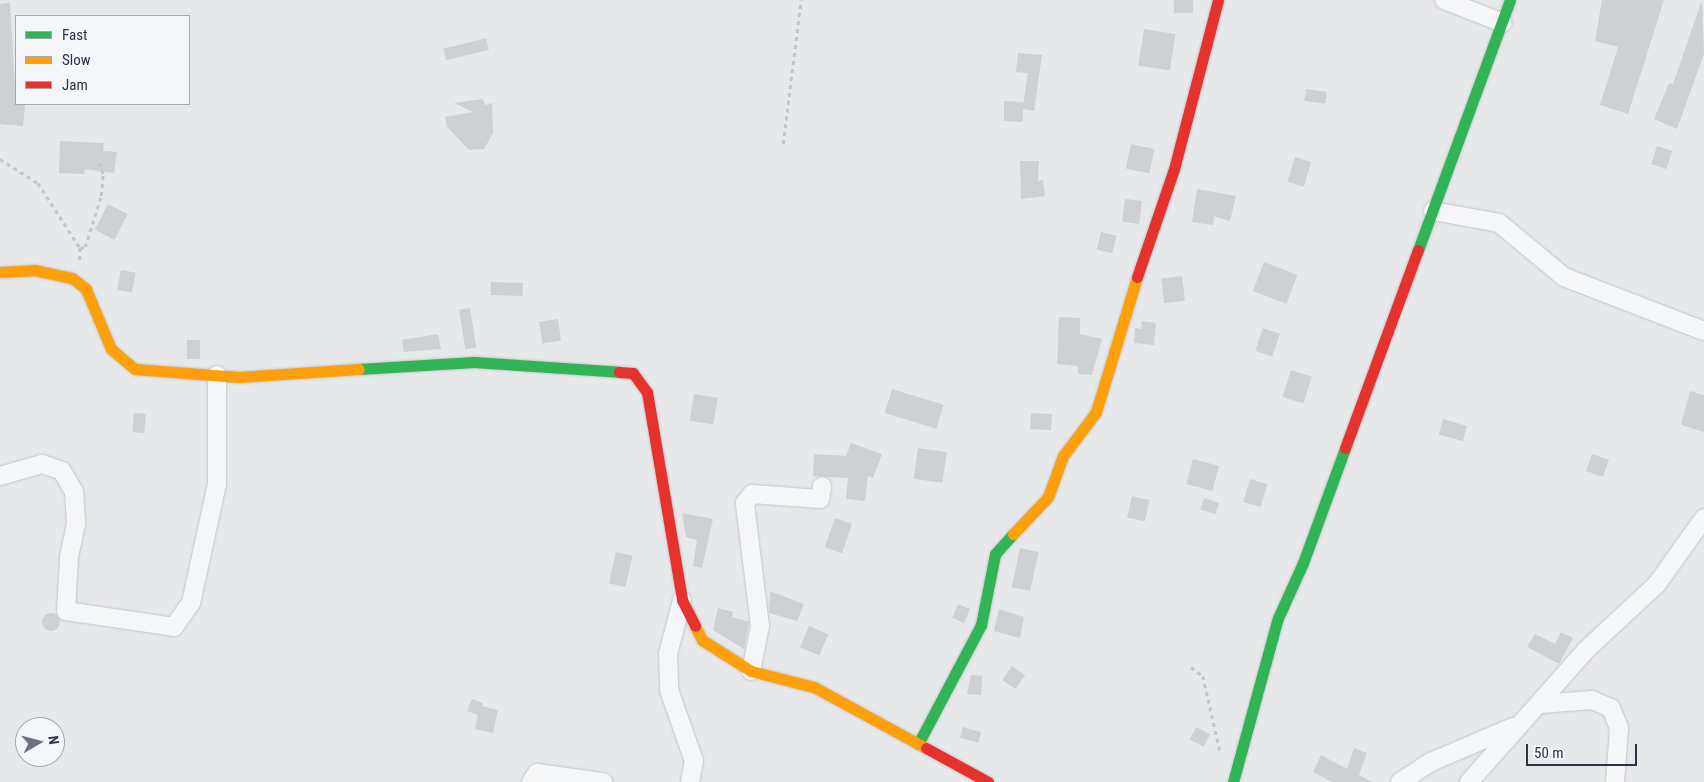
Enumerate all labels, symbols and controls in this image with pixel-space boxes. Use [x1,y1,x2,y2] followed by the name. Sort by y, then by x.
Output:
[15,15,190,105] legend
[62,26,87,44] text: Fast
[62,51,91,69] text: Slow
[62,76,88,94] text: Jam
[15,717,65,767] north arrow
[1529,734,1640,766] scale bar
[45,735,62,745] text: N
[1534,744,1564,762] text: 50 m

